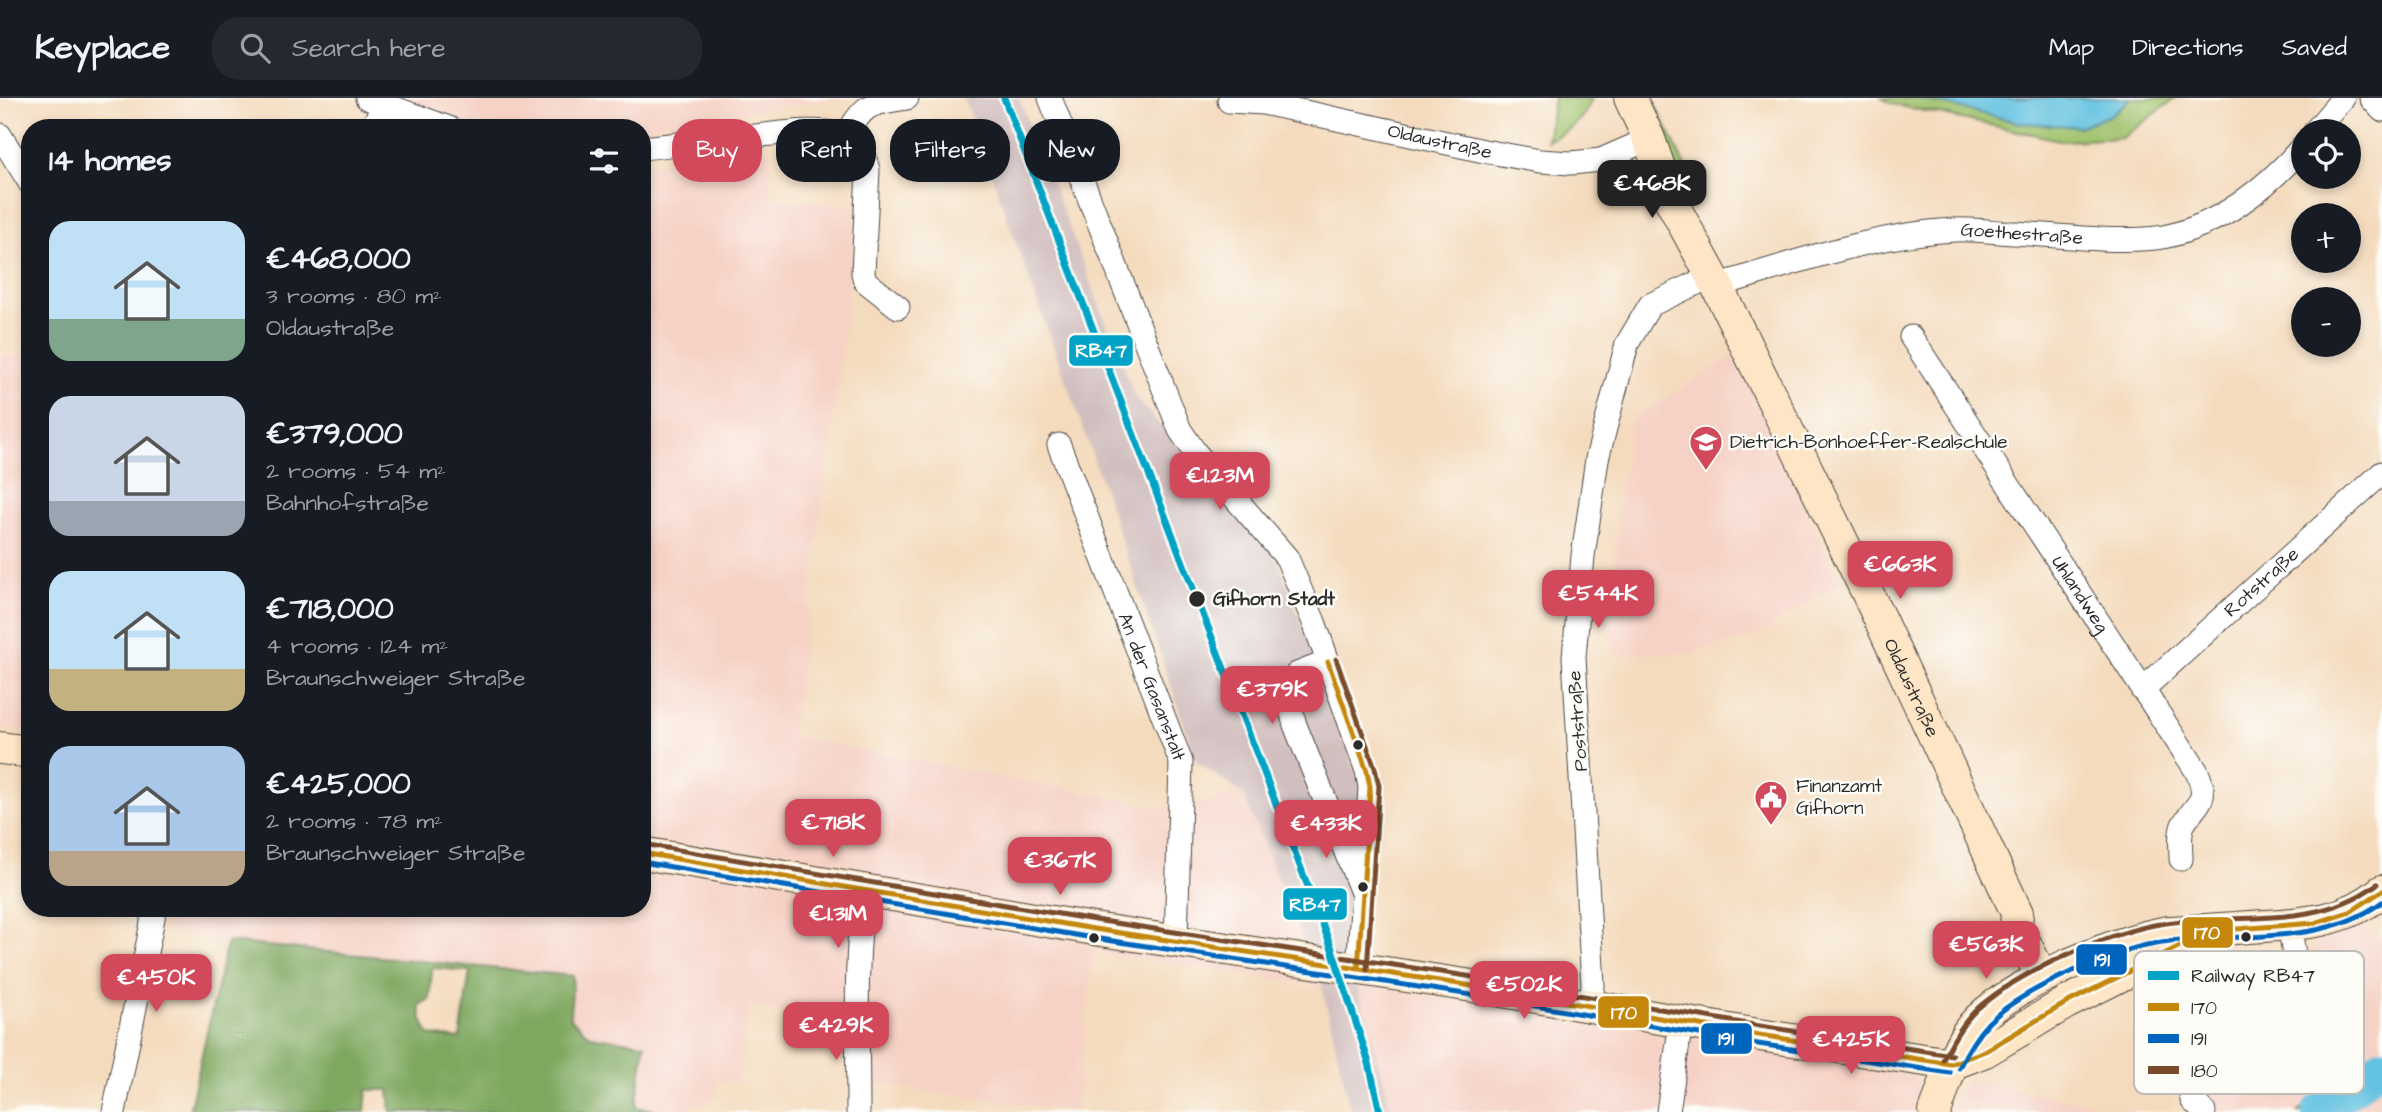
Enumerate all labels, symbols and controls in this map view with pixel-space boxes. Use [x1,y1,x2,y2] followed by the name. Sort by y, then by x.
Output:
[212,17,702,80] search box
[35,25,170,71] text: Keyplace
[236,29,274,67] icon: search
[292,30,445,66] text: Search here
[2049,31,2094,65] text: Map
[2132,31,2244,65] text: Directions
[2282,31,2347,65] text: Saved
[1385,117,1494,166] street label: Oldaustraße
[672,119,762,182] chip: Buy
[776,119,876,182] chip: Rent
[890,119,1010,182] chip: Filters
[1024,119,1120,182] chip: New
[2291,119,2361,357] map controls
[2291,119,2361,189] button: locate
[49,140,172,182] text: 14 homes
[585,142,623,180] icon: filters
[1603,160,1701,220] pin: €468K
[1613,167,1691,199] text: €468K
[2291,203,2361,273] button: +
[1960,216,2084,251] street label: Goethestraße
[266,238,411,280] text: €468,000
[105,249,189,333] icon: home
[266,280,442,312] text: 3 rooms · 80 m²
[2291,287,2361,357] button: −
[266,312,394,344] text: Oldaustraße
[1068,334,1134,367] line badge: RB47
[1075,338,1127,365] text: RB47
[266,413,403,455] text: €379,000
[1687,423,1725,472] school or university icon: Dietrich-Bonhoeffer-Realschule
[105,424,189,508] icon: home
[1730,429,2008,456] place label: Dietrich-Bonhoeffer-Realschule
[1163,452,1277,512] pin: €1.23M
[266,455,446,487] text: 2 rooms · 54 m²
[1186,459,1254,491] text: €1.23M
[266,487,429,519] text: Bahnhofstraße
[2218,541,2305,623] street label: Rotstraße
[1851,542,1949,601] pin: €663K
[1864,548,1936,580] text: €663K
[2045,550,2116,639] street label: Uhlandweg
[1549,570,1647,630] pin: €544K
[1558,577,1638,609] text: €544K
[1213,586,1335,613] place label: Gifhorn Stadt
[266,588,394,630] text: €718,000
[1187,589,1207,609] marker: Gifhorn Stadt
[105,599,189,683] icon: home
[1111,609,1193,765] street label: An der Gasanstalt
[266,630,448,662] text: 4 rooms · 124 m²
[1877,634,1946,741] street label: Oldaustraße
[266,662,525,694] text: Braunschweiger Straße
[1223,666,1321,726] pin: €379K
[1561,670,1595,772] street label: Poststraße
[1236,673,1308,705] text: €379K
[1351,738,1365,752] unlabelled marker
[266,763,411,805] text: €425,000
[1796,773,1883,822] place label: Finanzamt Gifhorn
[105,774,189,858] icon: home
[1752,778,1790,827] public building icon: Finanzamt Gifhorn
[784,800,882,859] pin: €718K
[1277,800,1375,860] pin: €433K
[266,805,443,837] text: 2 rooms · 78 m²
[801,806,865,838] text: €718K
[1290,807,1362,839] text: €433K
[266,837,525,869] text: Braunschweiger Straße
[1011,838,1109,897] pin: €367K
[1024,844,1096,876] text: €367K
[1356,880,1370,894] unlabelled marker
[1282,887,1348,921] line badge: RB47
[781,890,895,950] pin: €1.31M
[1289,892,1341,919] text: RB47
[809,897,867,929] text: €1.31M
[2181,916,2234,949] line badge: 170
[2194,920,2220,947] text: 170
[1937,922,2035,981] pin: €563K
[1949,928,2023,960] text: €563K
[2239,930,2253,944] unlabelled marker
[1087,931,1101,945] unlabelled marker
[2075,943,2128,976] line badge: 191
[2094,947,2110,974] text: 191
[2134,951,2364,1094] legend
[107,954,205,1014] pin: €450K
[117,961,195,993] text: €450K
[1475,962,1573,1021] pin: €502K
[2191,963,2315,991] text: Railway RB47
[1486,968,1562,1000] text: €502K
[1597,995,1650,1029] line badge: 170
[2191,995,2217,1022] text: 170
[1611,1000,1637,1027] text: 170
[787,1002,885,1062] pin: €429K
[799,1009,873,1041] text: €429K
[1802,1016,1900,1076] pin: €425K
[1700,1022,1753,1055] line badge: 191
[1812,1023,1890,1055] text: €425K
[1718,1026,1734,1053] text: 191
[2191,1026,2207,1053] text: 191
[2191,1058,2218,1085] text: 180

